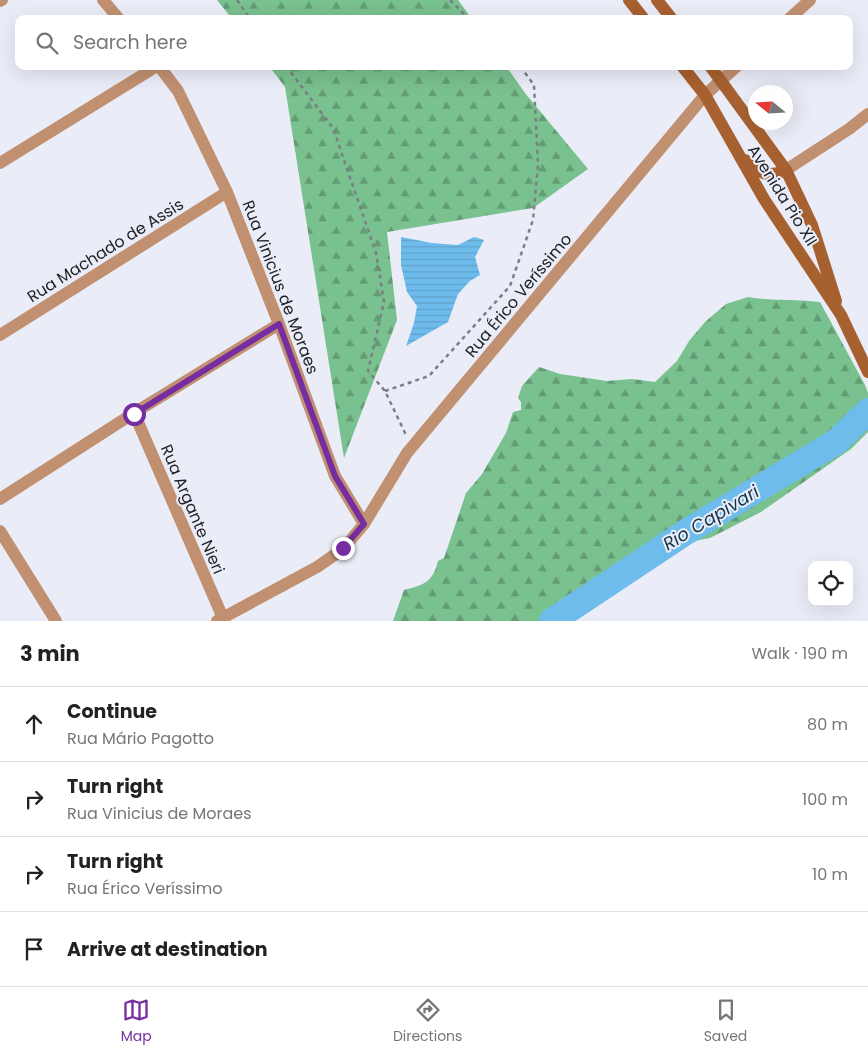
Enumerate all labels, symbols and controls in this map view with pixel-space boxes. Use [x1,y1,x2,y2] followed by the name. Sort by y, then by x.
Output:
[15,15,853,70] search box
[33,29,61,57] icon: search
[73,29,187,56] text: Search here
[748,85,793,130] north arrow
[742,140,823,250] street label: Avenida Pio XII
[23,193,188,308] street label: Rua Machado de Assis
[237,197,324,377] street label: Rua Vinicius de Moraes
[460,228,577,362] street label: Rua Érico Veríssimo
[123,403,146,426] route start
[155,441,230,578] street label: Rua Argante Nieri
[658,479,764,556] water label: Rio Capivari
[332,537,355,560] route end
[808,561,853,606] map controls
[808,561,853,606] button: locate
[20,639,80,668] text: 3 min
[751,642,848,665] text: Walk · 190 m
[67,698,157,725] text: Continue
[20,710,48,738] icon: ahead
[807,713,848,736] text: 80 m
[67,727,214,750] text: Rua Mário Pagotto
[67,773,163,800] text: Turn right
[20,785,48,813] icon: right
[802,788,848,811] text: 100 m
[67,802,252,825] text: Rua Vinicius de Moraes
[67,848,163,875] text: Turn right
[20,860,48,888] icon: right
[812,863,848,886] text: 10 m
[67,877,222,900] text: Rua Érico Veríssimo
[20,935,48,963] icon: arrive
[67,936,268,963] text: Arrive at destination
[121,996,152,1047] tab: Map
[393,996,462,1047] tab: Directions
[704,996,747,1047] tab: Saved

